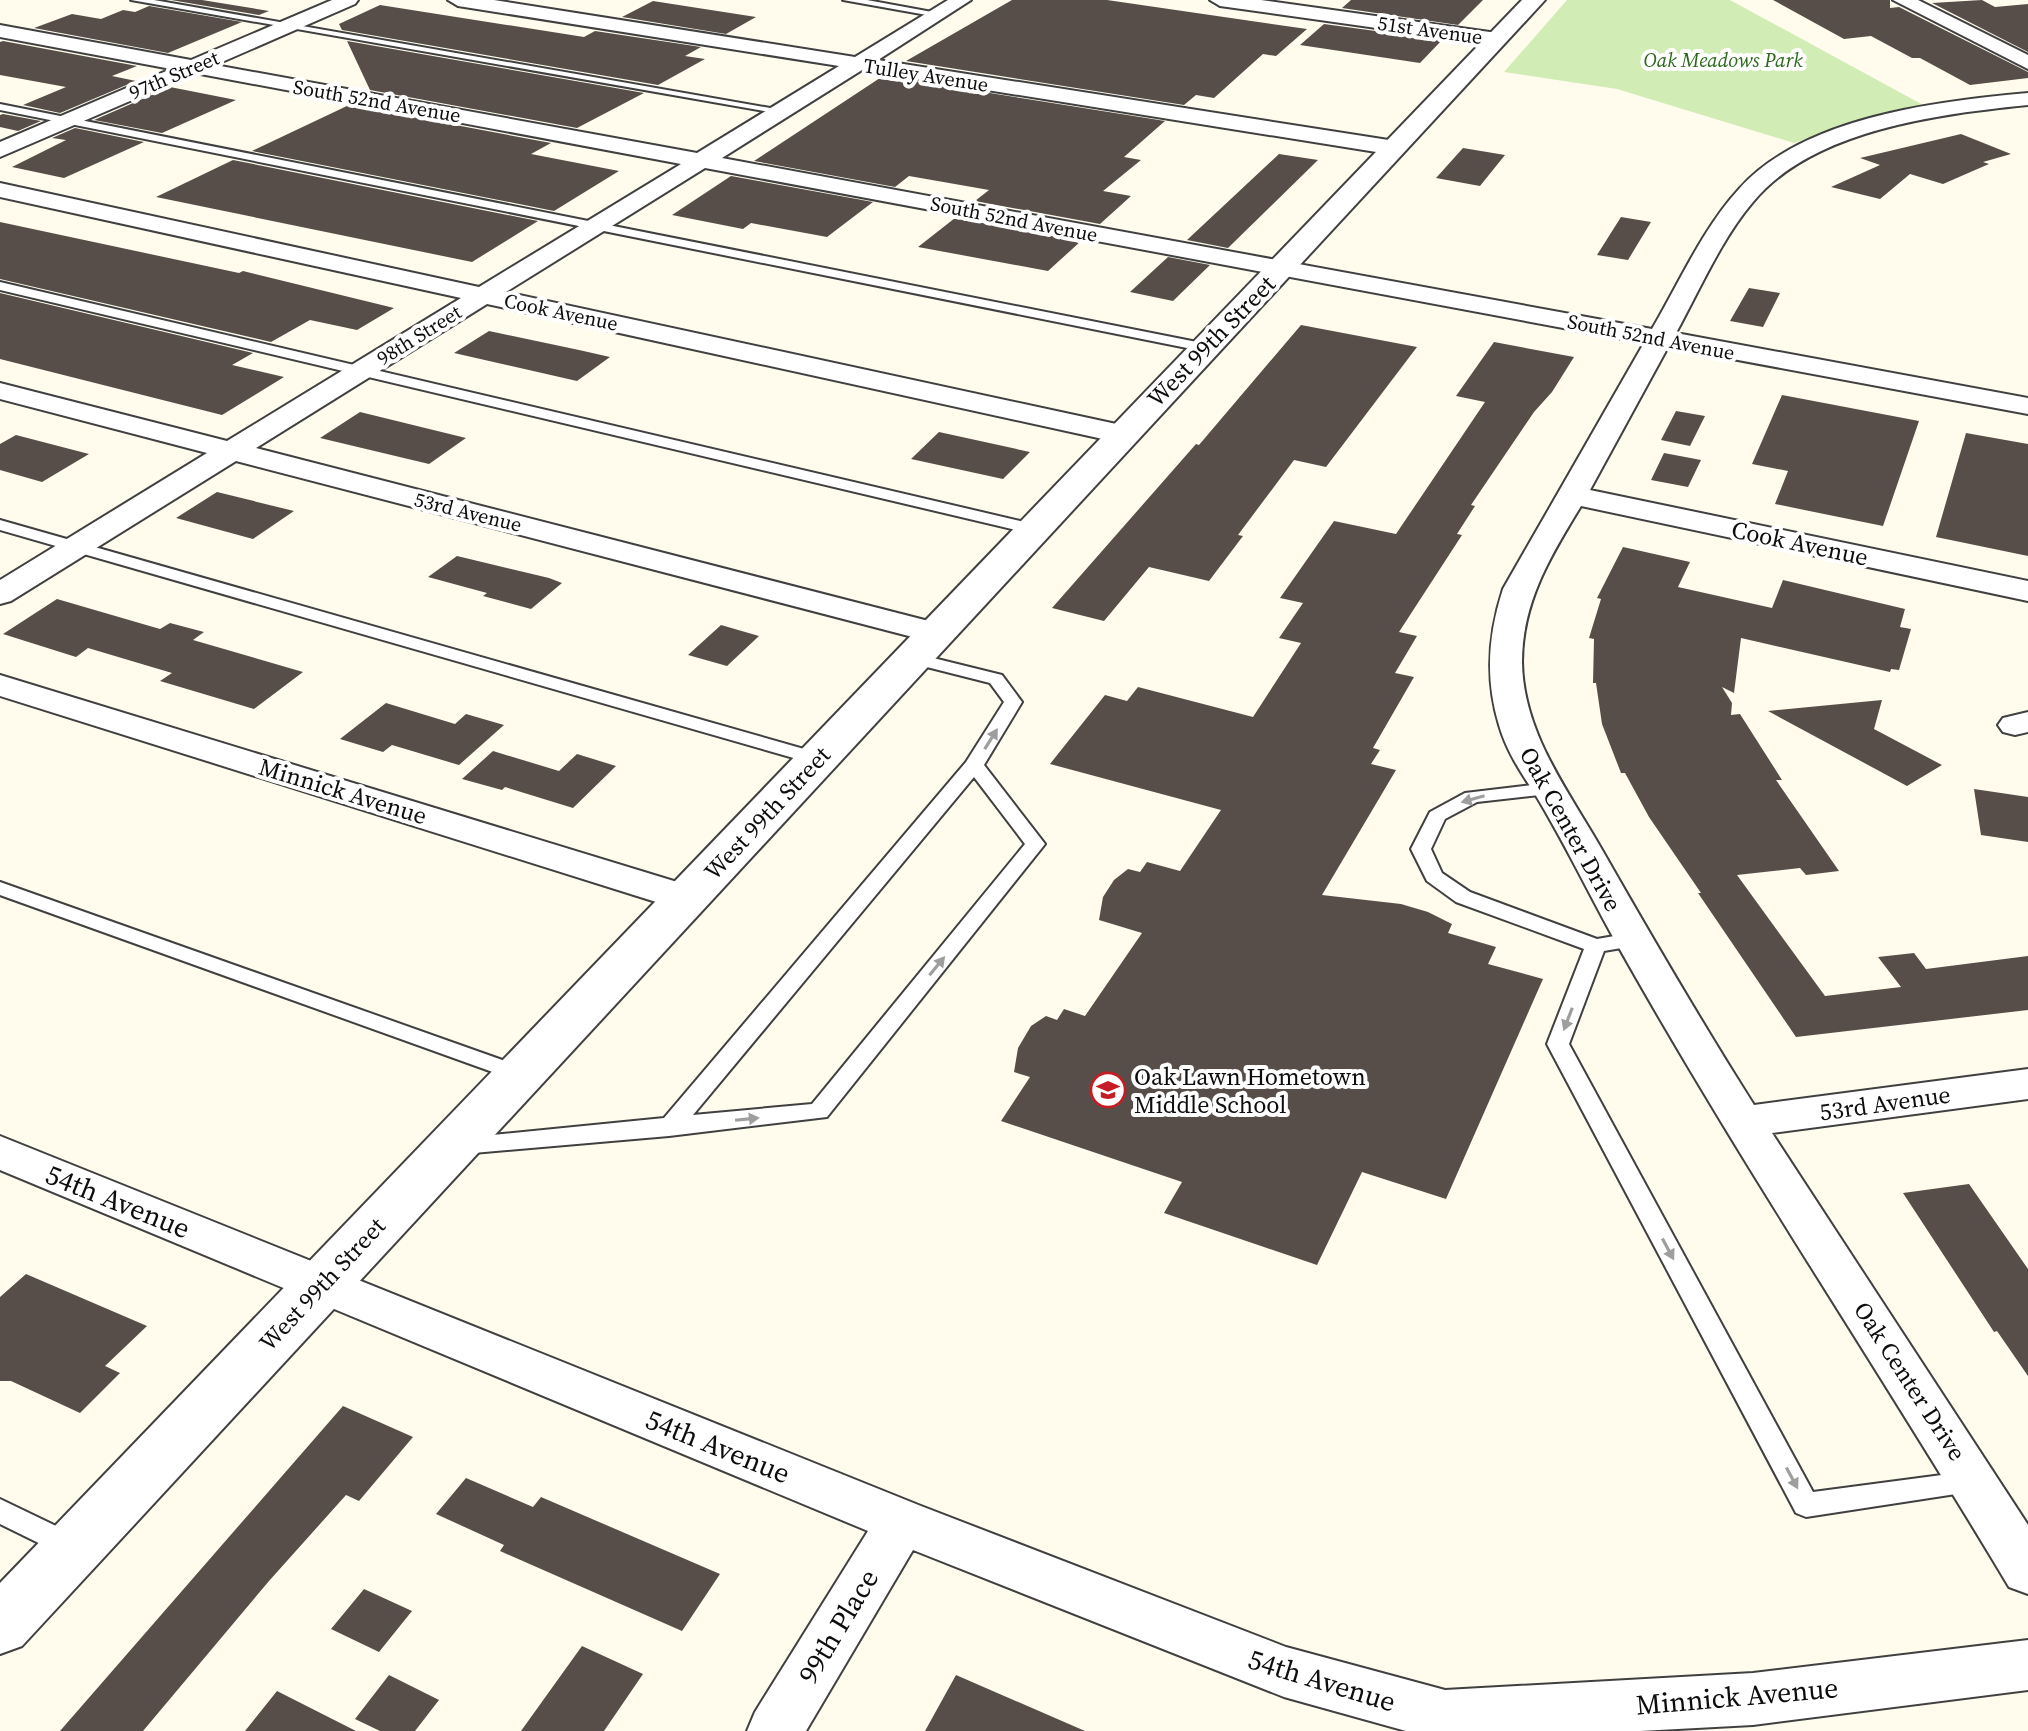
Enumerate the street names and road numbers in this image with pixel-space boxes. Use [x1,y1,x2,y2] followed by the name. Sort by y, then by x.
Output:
[1376,9,1484,51] street label: 51st Avenue
[125,43,224,106] street label: 97th Street
[862,51,990,99] street label: Tulley Avenue
[291,72,463,130] street label: South 52nd Avenue
[928,189,1100,249] street label: South 52nd Avenue
[1140,268,1282,414] street label: West 99th Street
[502,286,620,338] street label: Cook Avenue
[371,298,467,372] street label: 98th Street
[1565,307,1737,367] street label: South 52nd Avenue
[411,485,525,539] street label: 53rd Avenue
[1729,512,1871,574] street label: Cook Avenue
[697,739,838,887] street label: West 99th Street
[1512,741,1630,917] street label: Oak Center Drive
[255,750,431,832] street label: Minnick Avenue
[1817,1077,1953,1129] street label: 53rd Avenue
[40,1155,196,1247] street label: 54th Avenue
[252,1210,393,1358] street label: West 99th Street
[1846,1295,1974,1467] street label: Oak Center Drive
[640,1400,796,1492] street label: 54th Avenue
[789,1562,887,1690] street label: 99th Place
[1244,1640,1400,1720] street label: 54th Avenue
[1634,1668,1840,1724] street label: Minnick Avenue

